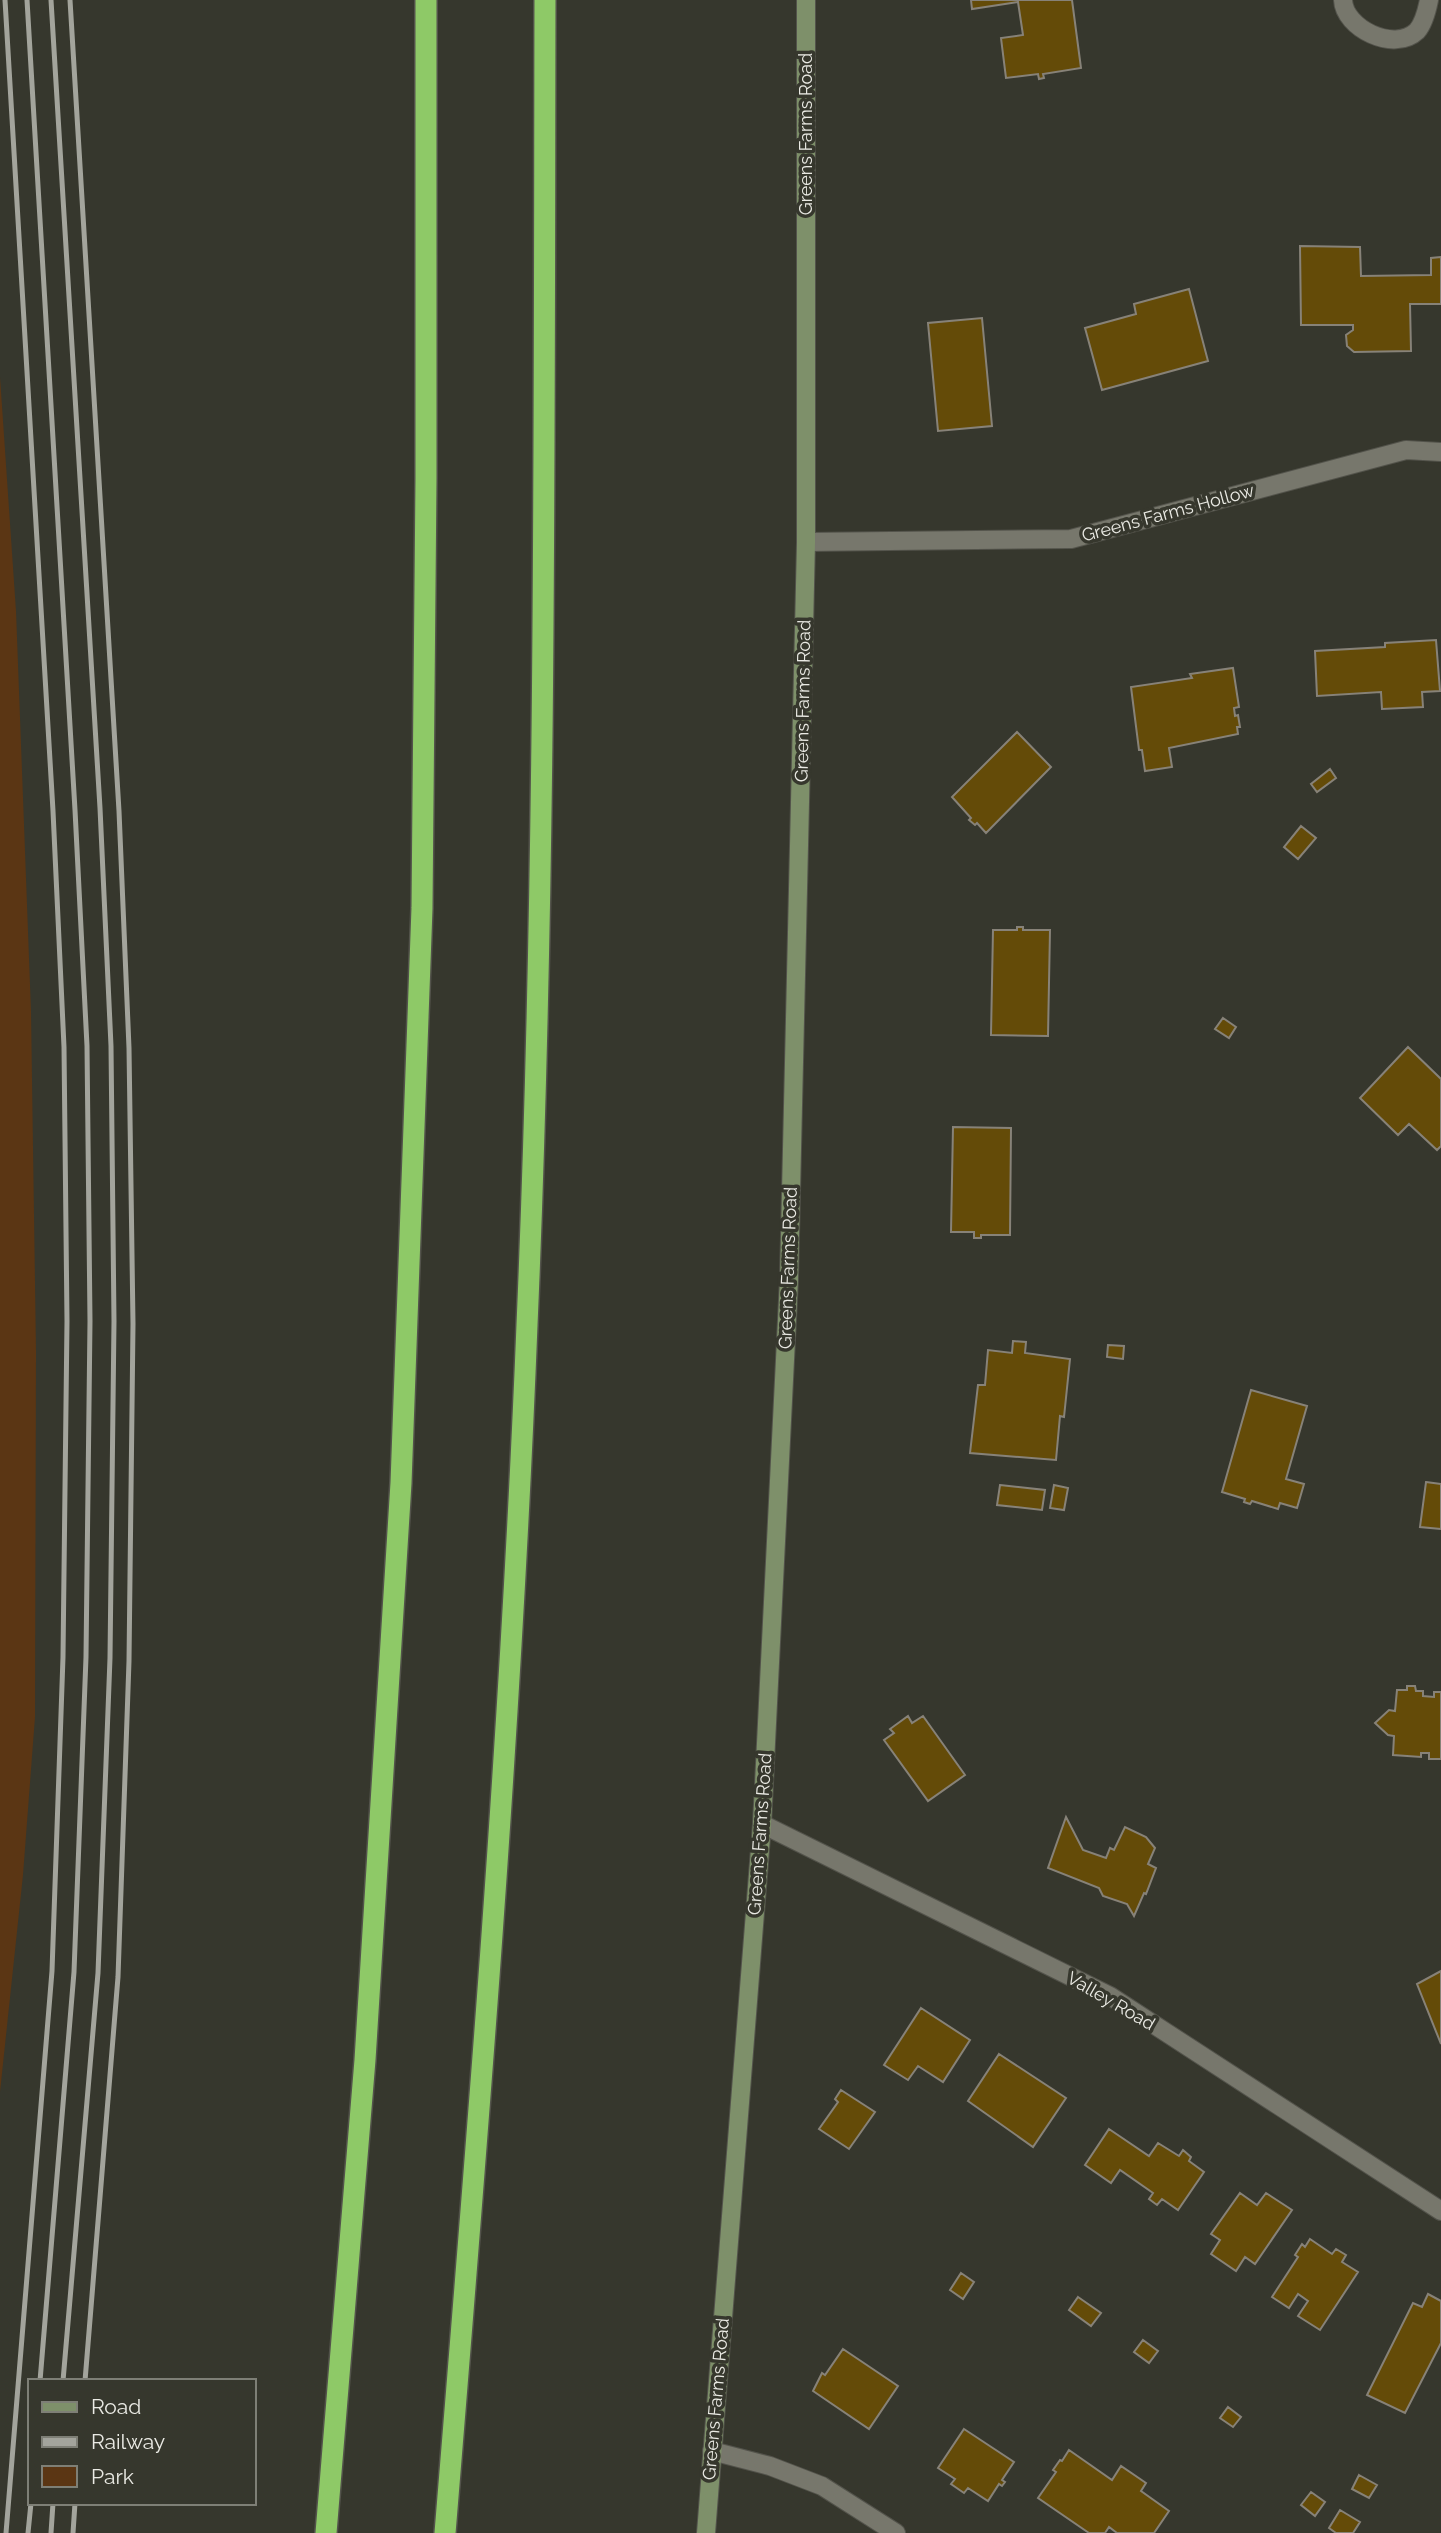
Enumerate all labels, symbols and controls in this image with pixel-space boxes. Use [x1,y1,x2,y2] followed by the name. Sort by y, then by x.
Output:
[795,53,816,215] street label: Greens Farms Road
[1079,479,1257,546] street label: Greens Farms Hollow
[791,620,814,782] street label: Greens Farms Road
[774,1186,801,1349] street label: Greens Farms Road
[743,1752,776,1916] street label: Greens Farms Road
[1063,1967,1159,2034] street label: Valley Road
[698,2317,733,2481] street label: Greens Farms Road
[28,2379,256,2505] legend
[91,2394,141,2419] text: Road
[91,2429,165,2454] text: Railway
[91,2464,134,2489] text: Park

